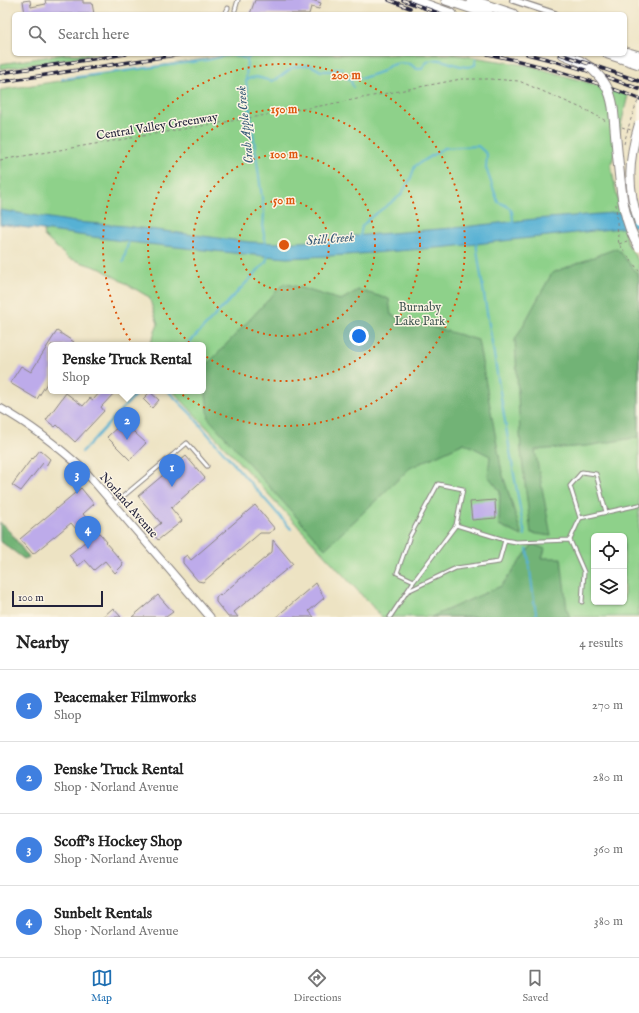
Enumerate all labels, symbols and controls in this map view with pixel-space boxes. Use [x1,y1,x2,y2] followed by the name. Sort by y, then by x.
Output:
[12,12,627,56] search box
[26,23,48,45] icon: search
[58,25,129,44] text: Search here
[331,68,361,83] text: 200 m
[233,84,258,165] water label: Crab Apple Creek
[271,102,298,117] text: 150 m
[95,109,219,144] street label: Central Valley Greenway
[270,147,299,162] text: 100 m
[273,193,296,208] text: 50 m
[305,229,356,250] water label: Still Creek
[277,238,291,252] centre of rings
[394,300,446,329] park label: Burnaby Lake Park
[349,326,369,346] your location
[48,342,206,394] popup
[62,350,192,369] text: Penske Truck Rental
[62,369,90,386] text: Shop
[114,407,140,440] pin: 2
[159,454,185,487] pin: 1
[64,461,90,494] pin: 3
[96,470,161,541] street label: Norland Avenue
[75,516,101,549] pin: 4
[591,533,627,605] map controls
[591,533,627,569] button: locate
[591,569,627,605] button: layers
[12,589,103,608] scale bar
[18,591,44,605] text: 100 m
[16,633,69,654] text: Nearby
[579,635,623,652] text: 4 results
[54,688,196,707] text: Peacemaker Filmworks
[27,697,31,714] text: 1
[592,697,623,714] text: 270 m
[54,707,82,724] text: Shop
[54,760,183,779] text: Penske Truck Rental
[26,769,32,786] text: 2
[593,769,623,786] text: 280 m
[54,779,178,796] text: Shop · Norland Avenue
[54,832,182,851] text: Scoff's Hockey Shop
[27,841,31,858] text: 3
[593,841,623,858] text: 360 m
[54,851,178,868] text: Shop · Norland Avenue
[54,904,152,923] text: Sunbelt Rentals
[26,913,32,930] text: 4
[594,913,623,930] text: 380 m
[54,923,178,940] text: Shop · Norland Avenue
[91,967,113,1005] tab: Map
[294,967,341,1005] tab: Directions
[522,967,548,1005] tab: Saved

